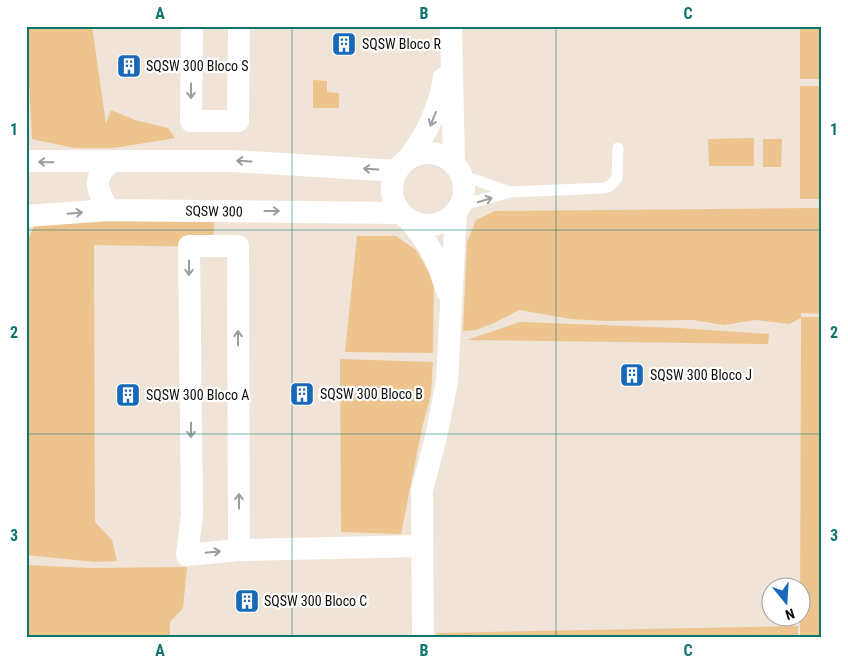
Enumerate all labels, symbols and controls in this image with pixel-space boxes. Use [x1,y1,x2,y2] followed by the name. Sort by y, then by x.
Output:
[155,4,165,23] text: A
[420,4,429,23] text: B
[683,4,693,23] text: C
[331,31,357,57] building icon: SQSW Bloco R
[362,36,441,52] place label: SQSW Bloco R
[116,53,142,79] building icon: SQSW 300 Bloco S
[146,58,249,74] place label: SQSW 300 Bloco S
[186,83,196,99] one-way arrow
[427,111,437,126] one-way arrow
[10,120,18,139] text: 1
[830,120,838,139] text: 1
[39,157,55,166] one-way arrow
[236,157,252,166] one-way arrow
[363,165,379,174] one-way arrow
[476,194,492,204] one-way arrow
[185,202,243,220] street label: SQSW 300
[264,206,280,216] one-way arrow
[67,208,83,217] one-way arrow
[184,260,194,276] one-way arrow
[10,323,18,342] text: 2
[830,323,838,342] text: 2
[233,331,243,347] one-way arrow
[619,362,645,388] building icon: SQSW 300 Bloco J
[650,367,752,383] place label: SQSW 300 Bloco J
[289,381,315,407] building icon: SQSW 300 Bloco B
[115,382,141,408] building icon: SQSW 300 Bloco A
[320,386,423,402] place label: SQSW 300 Bloco B
[146,387,249,403] place label: SQSW 300 Bloco A
[186,422,196,438] one-way arrow
[234,493,244,510] one-way arrow
[10,526,18,545] text: 3
[830,526,838,545] text: 3
[205,547,221,557] one-way arrow
[760,576,810,626] north arrow
[234,588,260,614] building icon: SQSW 300 Bloco C
[264,593,367,609] place label: SQSW 300 Bloco C
[783,605,797,623] text: N
[155,641,165,660] text: A
[420,641,429,660] text: B
[683,641,693,660] text: C

